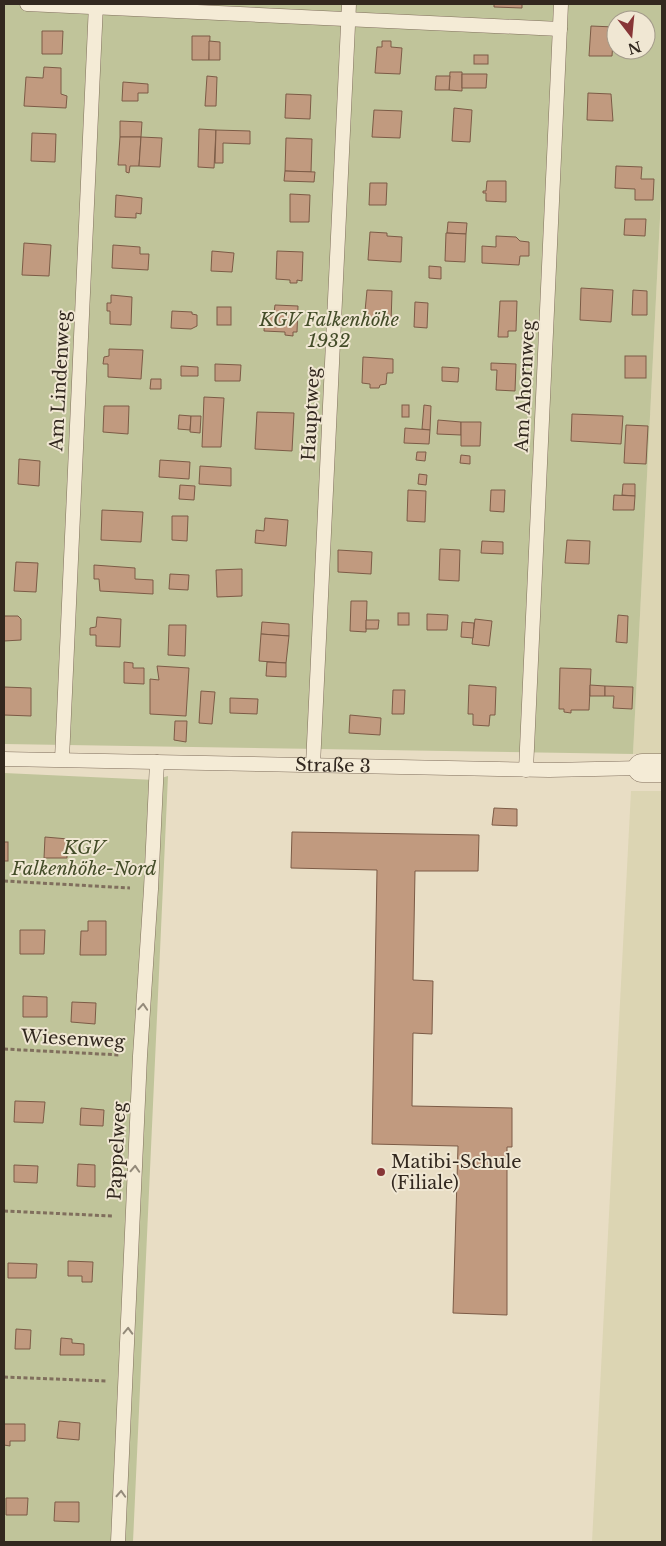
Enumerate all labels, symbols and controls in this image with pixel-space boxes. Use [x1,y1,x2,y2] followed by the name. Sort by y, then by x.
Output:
[606,10,656,60] north arrow
[626,37,643,58] text: N
[258,309,399,352] park label: KGV Falkenhöhe 1932
[45,310,75,453] street label: Am Lindenweg
[510,319,539,454] street label: Am Ahornweg
[298,366,324,461] street label: Hauptweg
[295,754,371,777] street label: Straße 3
[11,837,156,880] park label: KGV Falkenhöhe-Nord
[138,1002,149,1010] one-way arrow
[19,1025,126,1053] street label: Wiesenweg
[103,1101,131,1201] street label: Pappelweg
[391,1151,522,1194] place label: Matibi-Schule (Filiale)
[129,1165,140,1173] one-way arrow
[375,1166,387,1178] marker: Matibi-Schule (Filiale)
[122,1327,133,1335] one-way arrow
[115,1489,126,1497] one-way arrow

